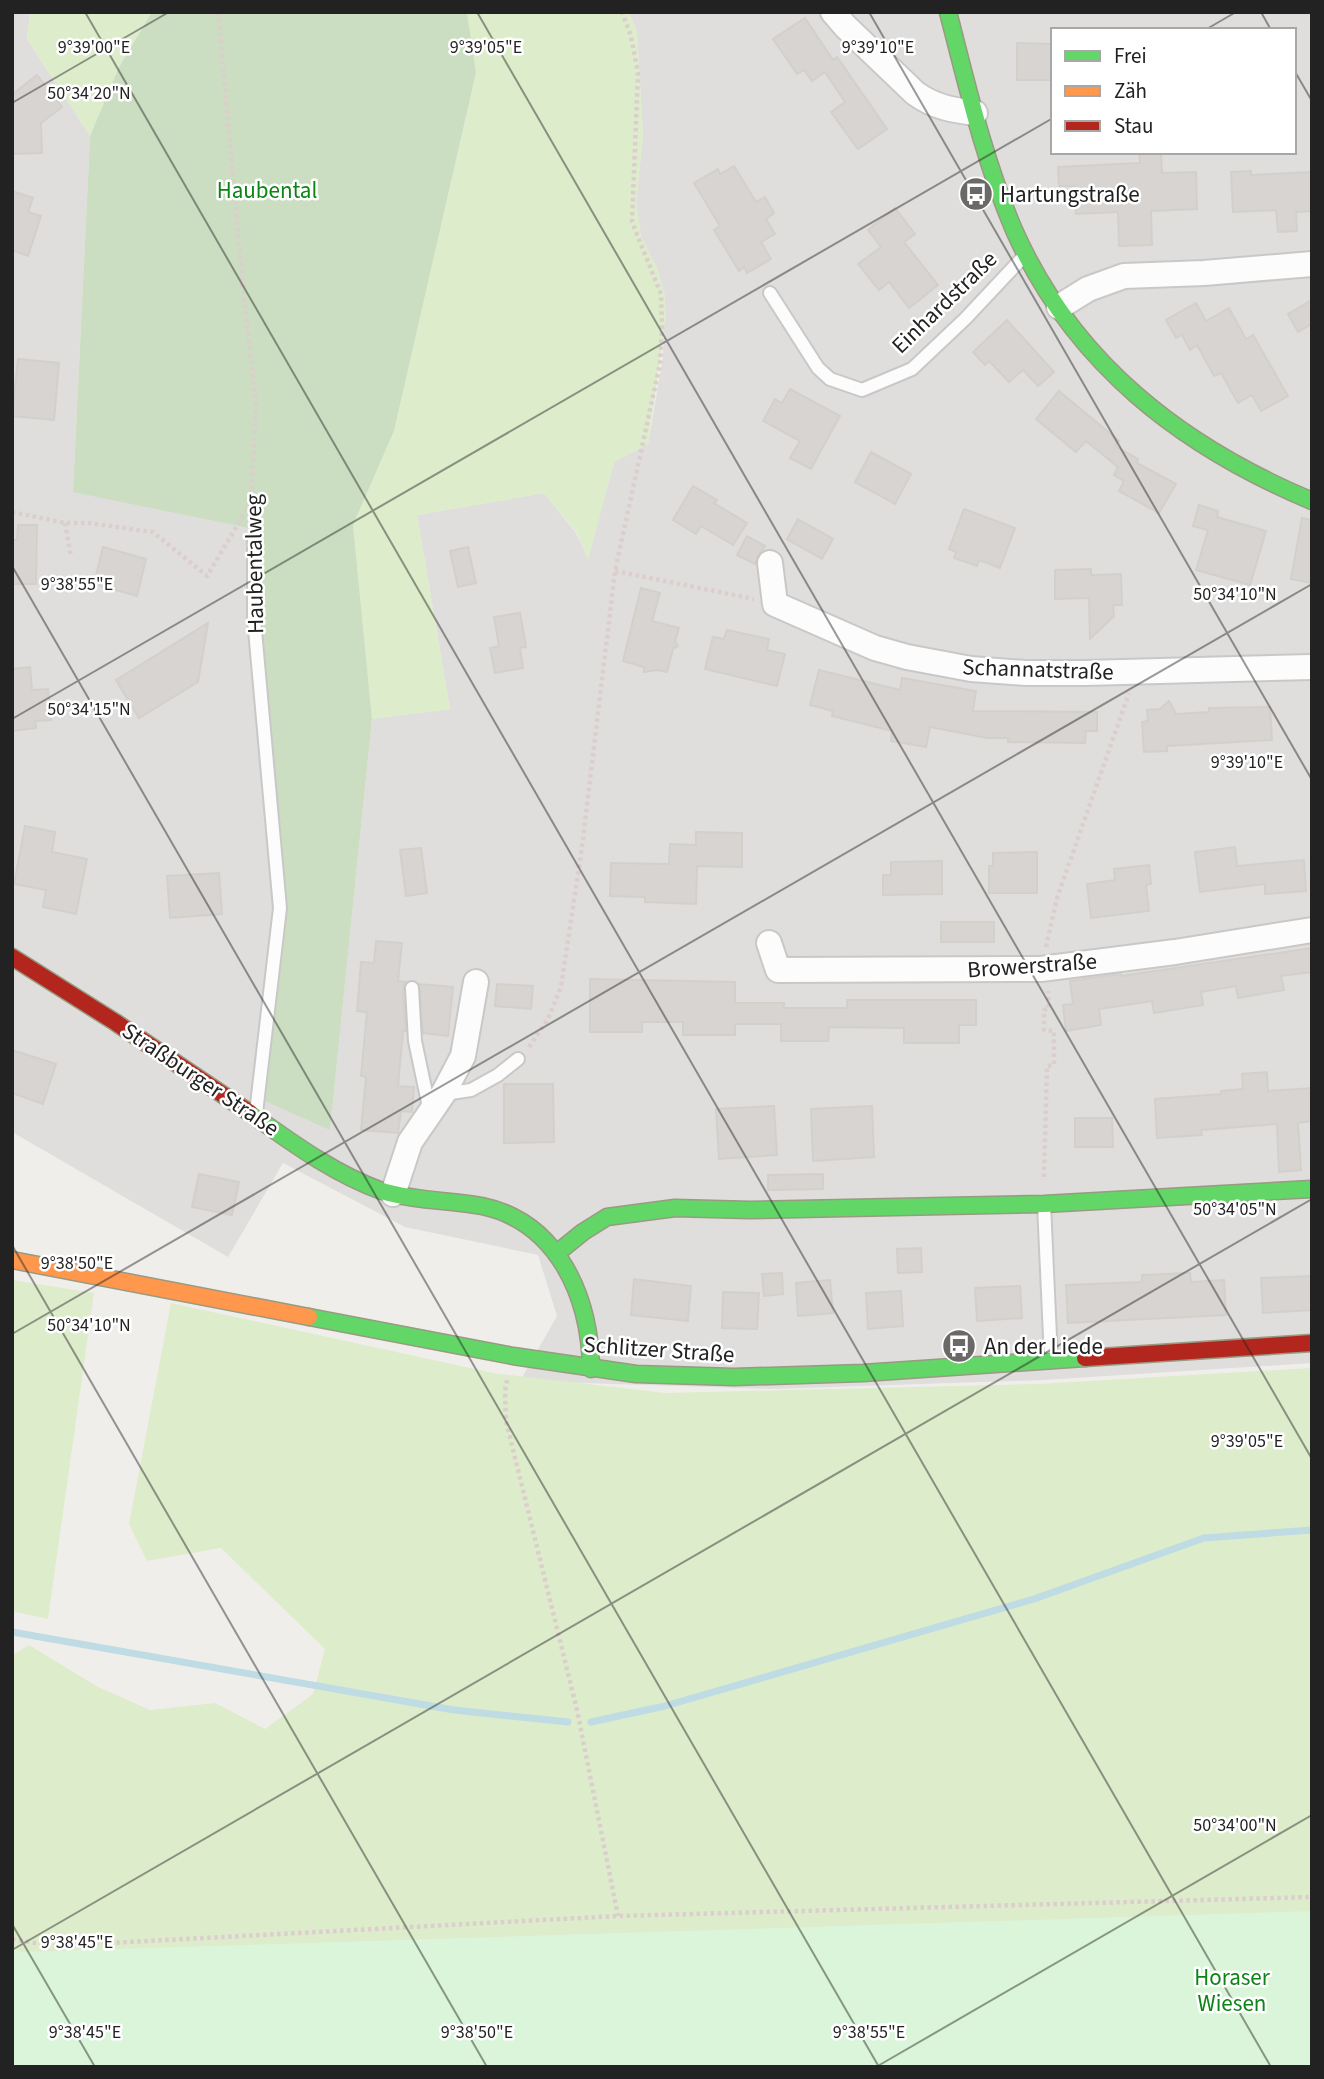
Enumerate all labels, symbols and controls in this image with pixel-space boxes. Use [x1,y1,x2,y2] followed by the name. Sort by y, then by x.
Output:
[1051,28,1296,154] legend
[58,35,130,60] text: 9°39'00"E
[450,35,522,60] text: 9°39'05"E
[842,35,914,60] text: 9°39'10"E
[1114,41,1147,71] text: Frei
[1114,76,1147,106] text: Zäh
[47,81,131,106] text: 50°34'20"N
[1114,111,1153,141] text: Stau
[217,174,317,207] park label: Haubental
[957,175,995,213] bus stop icon: Hartungstraße
[1000,178,1140,211] place label: Hartungstraße
[884,243,1005,361] street label: Einhardstraße
[237,493,272,634] street label: Haubentalweg
[41,572,113,597] text: 9°38'55"E
[1193,582,1277,607] text: 50°34'10"N
[962,650,1114,689] street label: Schannatstraße
[47,697,131,722] text: 50°34'15"N
[1211,750,1283,775] text: 9°39'10"E
[966,945,1098,986] street label: Browerstraße
[116,1015,286,1144] street label: Straßburger Straße
[1193,1197,1277,1222] text: 50°34'05"N
[41,1251,113,1276] text: 9°38'50"E
[47,1313,131,1338] text: 50°34'10"N
[940,1327,978,1365] bus stop icon: An der Liede
[582,1328,736,1371] street label: Schlitzer Straße
[984,1330,1103,1363] place label: An der Liede
[1211,1429,1283,1454] text: 9°39'05"E
[1193,1813,1277,1838] text: 50°34'00"N
[41,1930,113,1955] text: 9°38'45"E
[1194,1961,1271,2020] park label: Horaser Wiesen
[49,2020,121,2045] text: 9°38'45"E
[441,2020,513,2045] text: 9°38'50"E
[833,2020,905,2045] text: 9°38'55"E

